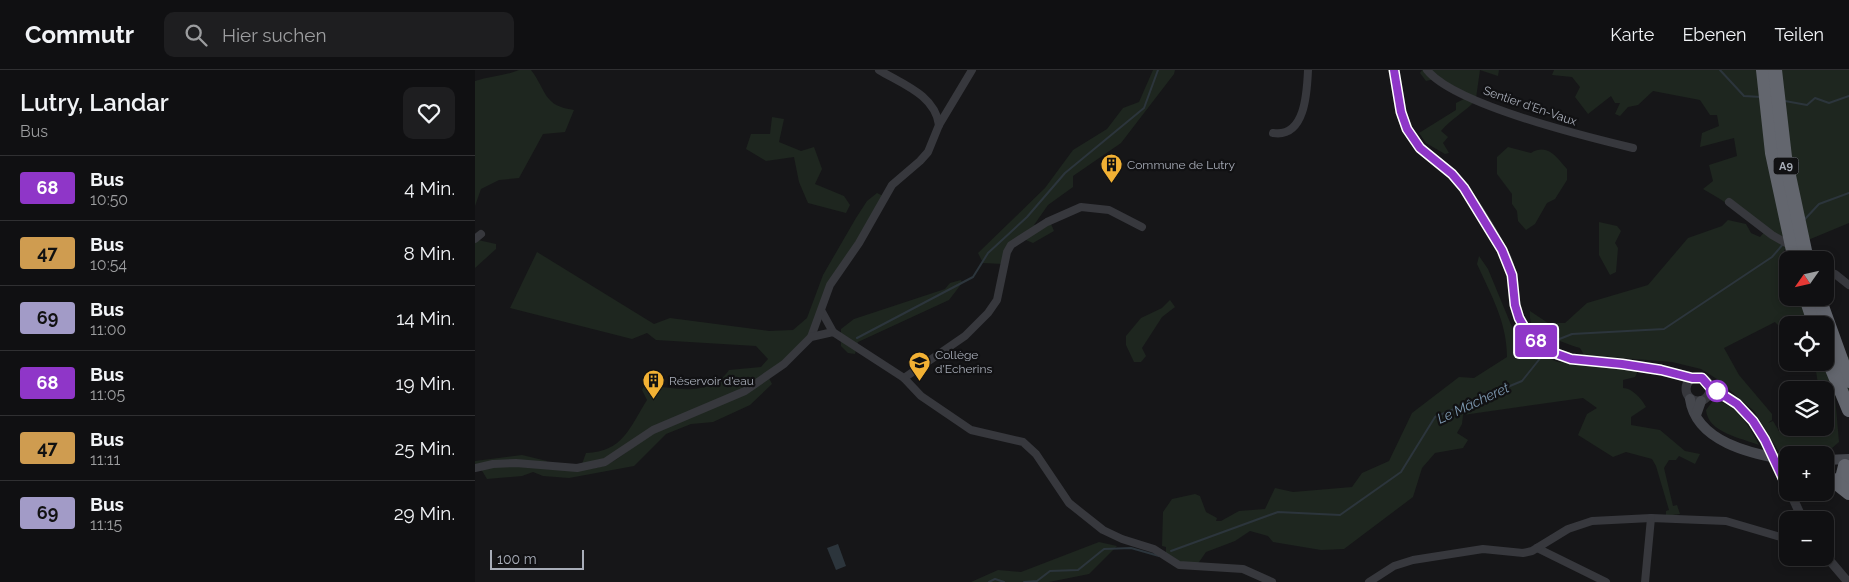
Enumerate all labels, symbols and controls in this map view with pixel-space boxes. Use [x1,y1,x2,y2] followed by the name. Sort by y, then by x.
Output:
[164,12,514,57] search box
[25,20,134,49] text: Commutr
[182,21,210,49] icon: search
[222,24,327,46] text: Hier suchen
[1610,24,1654,45] text: Karte
[1682,24,1747,45] text: Ebenen
[1775,24,1824,45] text: Teilen
[1481,83,1579,129] street label: Sentier d'En-Vaux
[403,87,455,139] button: heart
[20,88,169,117] text: Lutry, Landar
[20,122,48,141] text: Bus
[1099,153,1123,184] building icon: Commune de Lutry
[1127,158,1236,172] place label: Commune de Lutry
[1773,158,1799,174] road number: A9
[90,168,124,190] text: Bus
[37,177,58,198] text: 68
[404,177,455,199] text: 4 Min.
[90,190,128,209] text: 10:50
[90,233,124,255] text: Bus
[37,242,58,263] text: 47
[403,242,455,264] text: 8 Min.
[1779,251,1834,306] north arrow
[1779,251,1834,566] map controls
[90,255,127,274] text: 10:54
[90,298,124,320] text: Bus
[37,307,58,328] text: 69
[396,307,455,329] text: 14 Min.
[1779,316,1834,371] button: locate
[90,320,126,339] text: 11:00
[1513,325,1559,357] line badge: 68
[1525,330,1547,351] text: 68
[935,348,992,376] place label: Collège d'Echerins
[907,350,931,381] school or university icon: Collège d'Echerins
[90,363,124,385] text: Bus
[641,369,665,400] building icon: Réservoir d'eau
[37,372,58,393] text: 68
[395,372,455,394] text: 19 Min.
[669,374,754,388] place label: Réservoir d'eau
[1434,379,1512,427] water label: Le Mâcheret
[1706,380,1728,402] unlabelled marker
[1779,381,1834,436] button: layers
[90,385,125,404] text: 11:05
[90,428,124,450] text: Bus
[37,437,58,458] text: 47
[394,437,455,459] text: 25 Min.
[1779,446,1834,501] button: +
[90,450,120,469] text: 11:11
[90,493,124,515] text: Bus
[37,502,58,523] text: 69
[394,502,455,524] text: 29 Min.
[1779,511,1834,566] button: −
[90,515,122,534] text: 11:15
[490,547,584,570] scale bar
[497,551,537,567] text: 100 m

